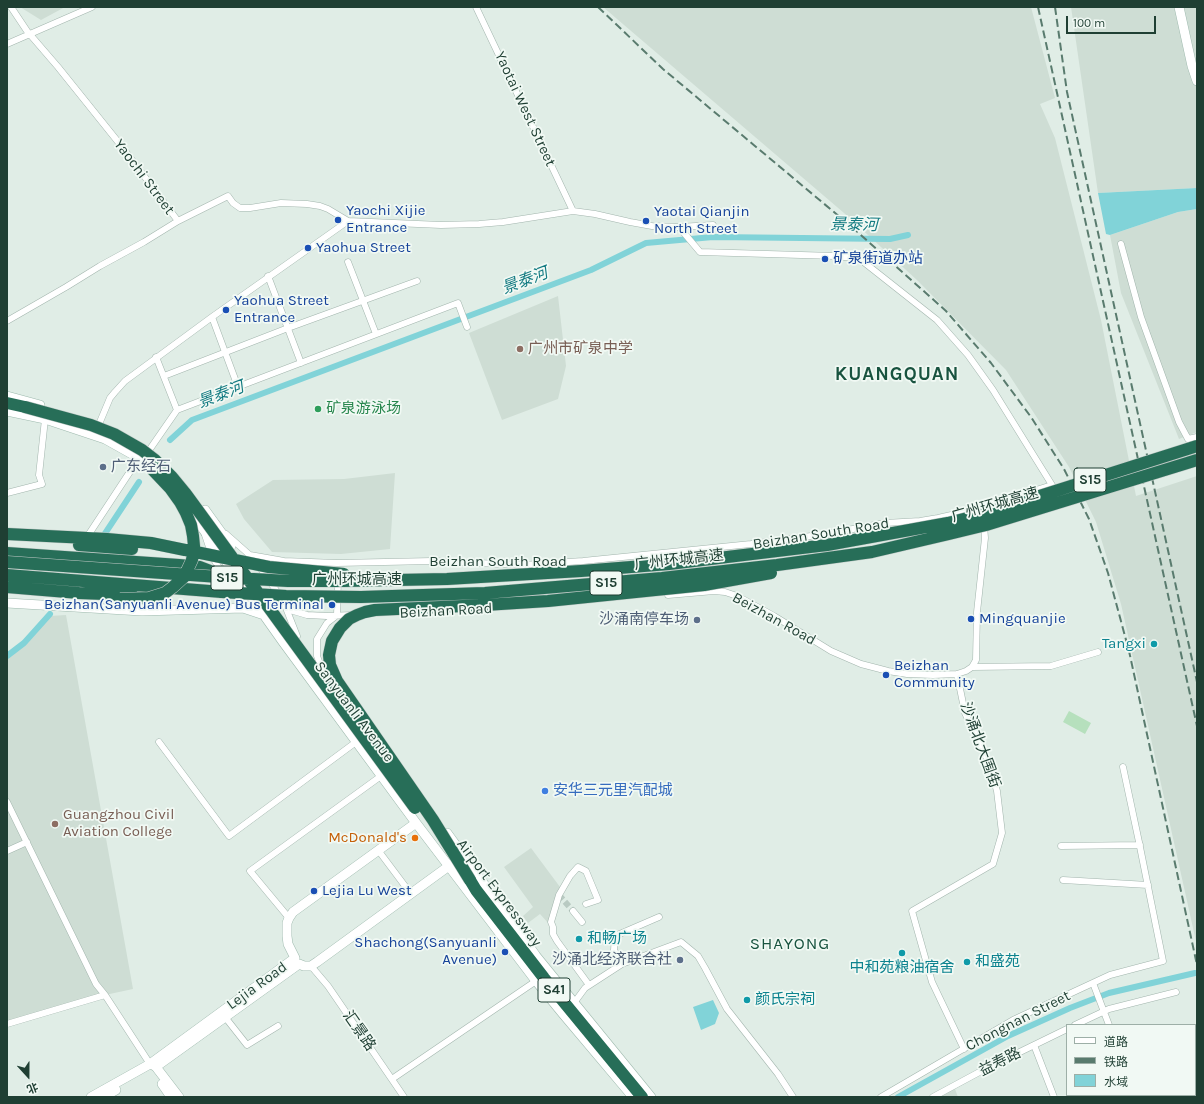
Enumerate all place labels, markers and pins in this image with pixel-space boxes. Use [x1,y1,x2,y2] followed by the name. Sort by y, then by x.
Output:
[346,202,426,237] place label: Yaochi Xijie Entrance
[654,203,749,238] place label: Yaotai Qianjin North Street
[333,215,343,225] marker: Yaochi Xijie Entrance
[641,216,651,226] marker: Yaotai Qianjin North Street
[316,239,411,257] place label: Yaohua Street
[303,243,313,253] marker: Yaohua Street
[833,250,923,268] place label: 矿泉街道办站
[820,254,830,264] marker: 矿泉街道办站
[234,292,329,327] place label: Yaohua Street Entrance
[221,305,231,315] marker: Yaohua Street Entrance
[528,340,633,358] place label: 广州市矿泉中学
[515,344,525,354] marker: 广州市矿泉中学
[326,400,401,418] place label: 矿泉游泳场
[313,404,323,414] marker: 矿泉游泳场
[111,458,171,476] place label: 广东经石
[98,462,108,472] marker: 广东经石
[44,596,324,614] place label: Beizhan(Sanyuanli Avenue) Bus Terminal
[327,600,337,610] marker: Beizhan(Sanyuanli Avenue) Bus Terminal
[979,610,1066,628] place label: Mingquanjie
[599,611,689,629] place label: 沙涌南停车场
[966,614,976,624] marker: Mingquanjie
[692,615,702,625] marker: 沙涌南停车场
[1102,635,1146,653] place label: Tangxi
[1149,639,1159,649] marker: Tangxi
[894,657,975,692] place label: Beizhan Community
[881,670,891,680] marker: Beizhan Community
[553,782,673,800] place label: 安华三元里汽配城
[540,786,550,796] marker: 安华三元里汽配城
[63,806,174,841] place label: Guangzhou Civil Aviation College
[50,819,60,829] marker: Guangzhou Civil Aviation College
[328,829,407,847] place label: McDonald's
[410,833,420,843] marker: McDonald's
[322,882,412,900] place label: Lejia Lu West
[309,886,319,896] marker: Lejia Lu West
[587,930,647,948] place label: 和畅广场
[354,934,497,969] place label: Shachong(Sanyuanli Avenue)
[574,934,584,944] marker: 和畅广场
[500,947,510,957] marker: Shachong(Sanyuanli Avenue)
[897,948,907,958] marker: 中和苑粮油宿舍
[552,951,672,969] place label: 沙涌北经济联合社
[975,953,1020,971] place label: 和盛苑
[675,955,685,965] marker: 沙涌北经济联合社
[962,957,972,967] marker: 和盛苑
[850,959,954,977] place label: 中和苑粮油宿舍
[755,991,815,1009] place label: 颜氏宗祠
[742,995,752,1005] marker: 颜氏宗祠

